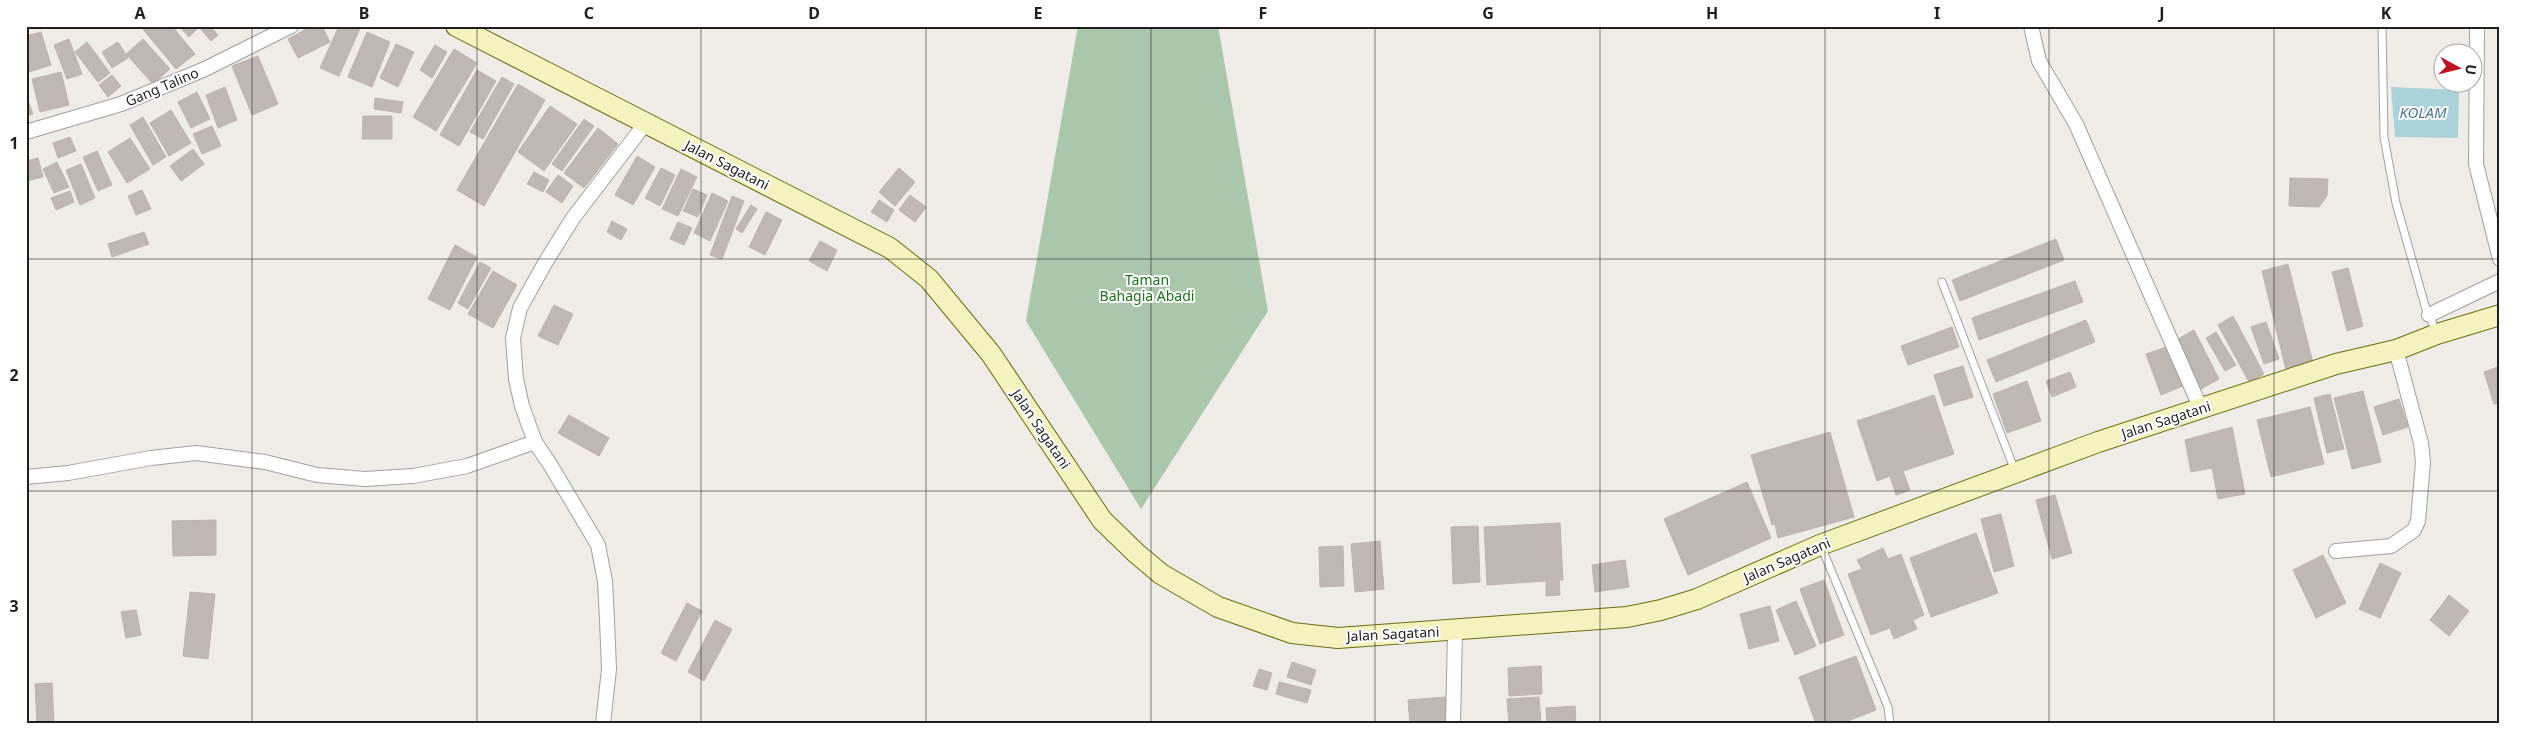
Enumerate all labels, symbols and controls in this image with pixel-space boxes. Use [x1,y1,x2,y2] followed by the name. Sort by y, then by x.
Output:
[134,2,146,24] text: A
[359,2,369,24] text: B
[584,2,594,24] text: C
[808,2,820,24] text: D
[1034,2,1043,24] text: E
[1259,2,1267,24] text: F
[1482,2,1494,24] text: G
[1706,2,1718,24] text: H
[1934,2,1940,24] text: I
[2157,2,2165,24] text: J
[2381,2,2392,24] text: K
[2434,42,2484,92] north arrow
[122,63,201,110] street label: Gang Talino
[2461,63,2481,76] text: U
[2399,102,2447,122] water label: KOLAM
[9,132,19,154] text: 1
[680,134,773,194] street label: Jalan Sagatani
[1100,270,1194,305] park label: Taman Bahagia Abadi
[9,364,19,386] text: 2
[1007,383,1075,472] street label: Jalan Sagatani
[2117,396,2213,443] street label: Jalan Sagatani
[1739,533,1833,587] street label: Jalan Sagatani
[9,595,19,617] text: 3
[1344,622,1440,646] street label: Jalan Sagatani

